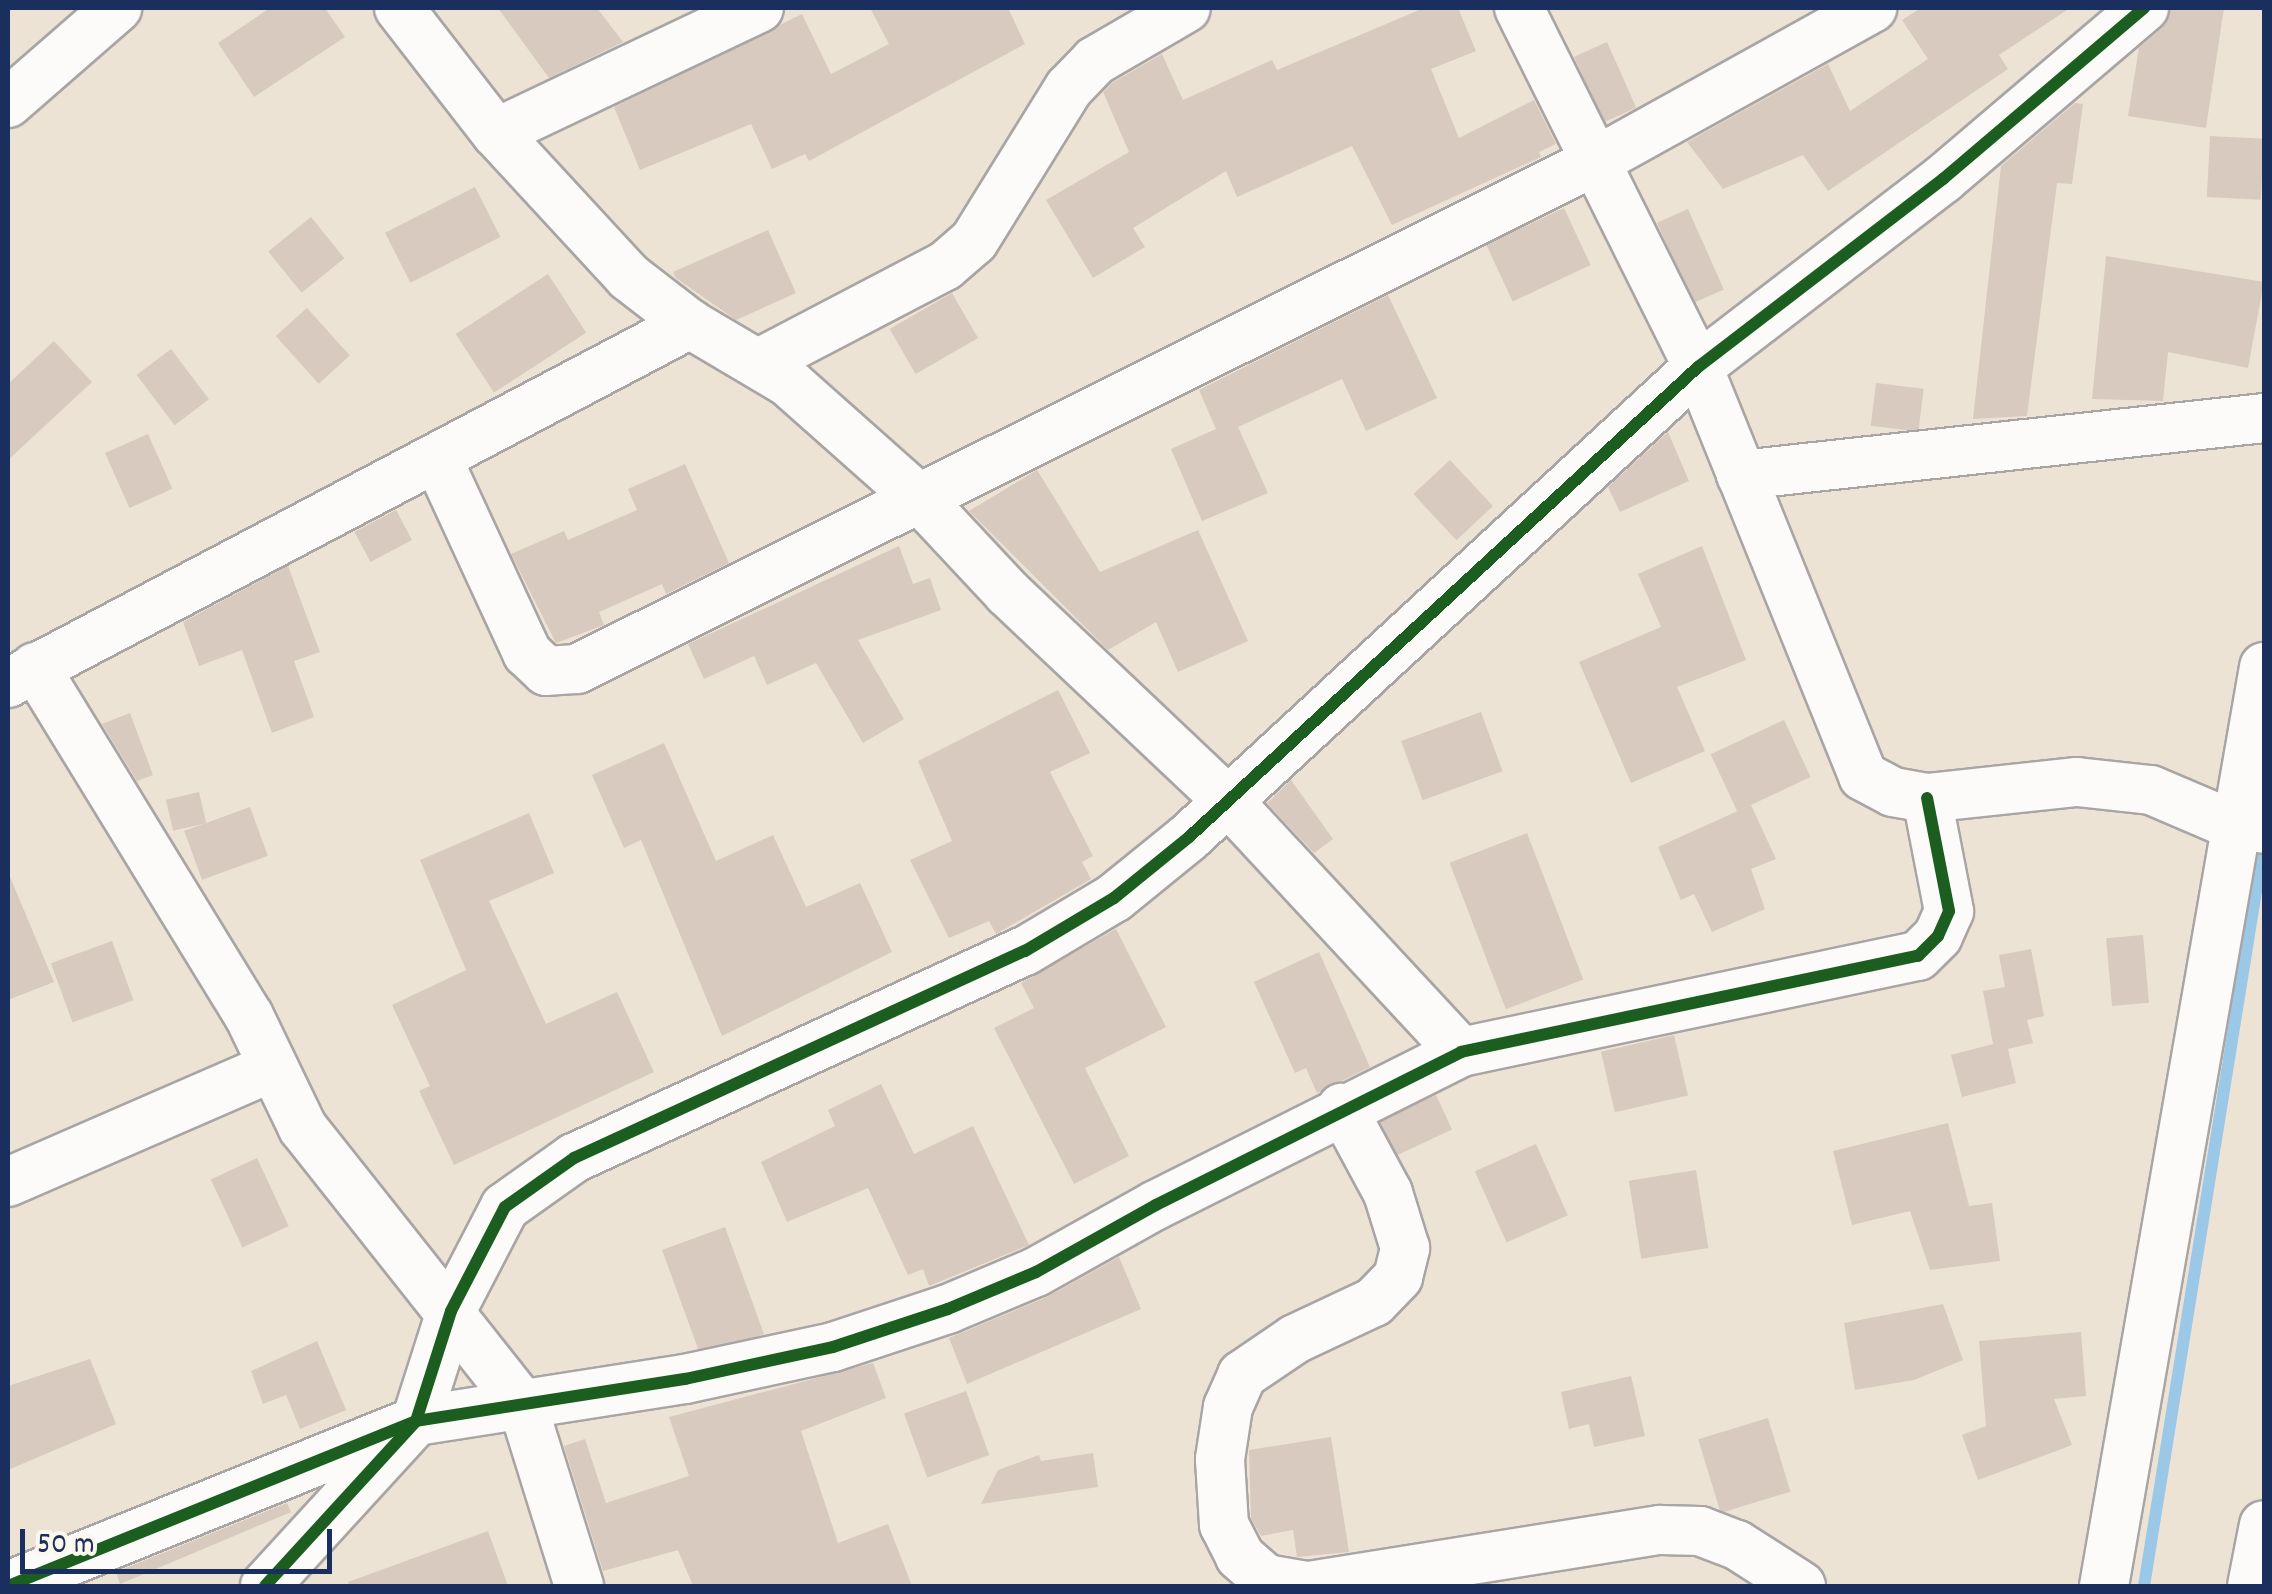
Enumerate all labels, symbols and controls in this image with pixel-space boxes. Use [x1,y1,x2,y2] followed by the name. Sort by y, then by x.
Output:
[25,1509,338,1571] scale bar
[37,1525,95,1568] text: 50 m

